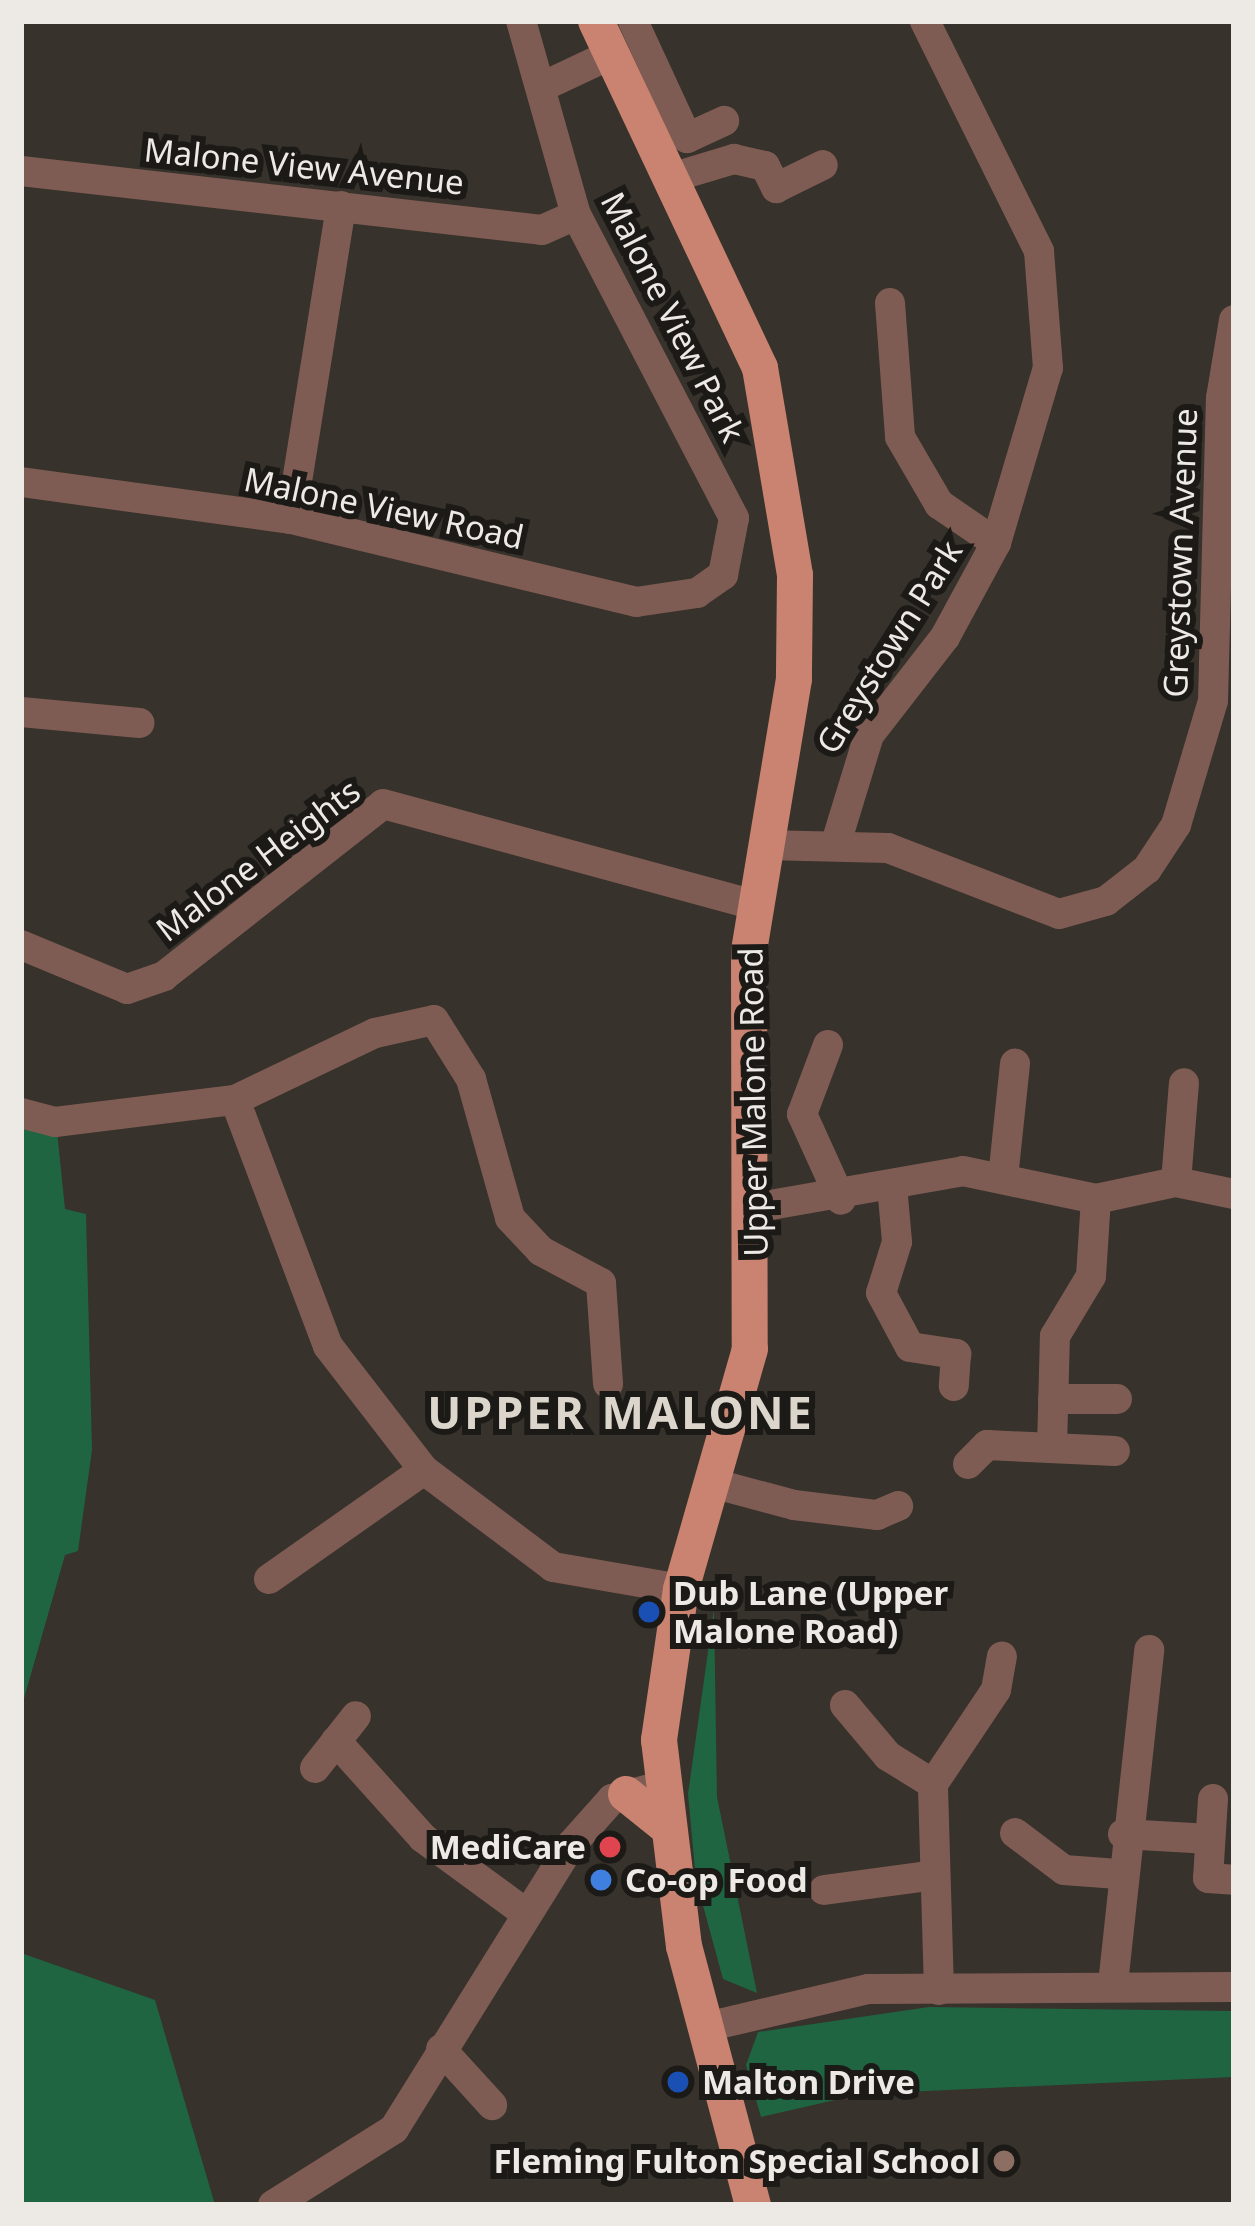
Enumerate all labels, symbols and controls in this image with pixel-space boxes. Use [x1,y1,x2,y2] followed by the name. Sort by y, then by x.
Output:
[142,130,466,202] street label: Malone View Avenue
[593,185,753,449] street label: Malone View Park
[1155,408,1205,698] street label: Greystown Avenue
[241,459,527,557] street label: Malone View Road
[808,533,970,761] street label: Greystown Park
[148,771,368,949] street label: Malone Heights
[731,947,775,1257] street label: Upper Malone Road
[427,1385,815,1439] district label: UPPER MALONE
[673,1573,948,1651] place label: Dub Lane (Upper Malone Road)
[636,1599,662,1625] marker: Dub Lane (Upper Malone Road)
[430,1827,586,1867] place label: MediCare
[597,1834,623,1860] marker: MediCare
[625,1860,808,1900] place label: Co-op Food
[588,1867,614,1893] marker: Co-op Food
[702,2062,915,2102] place label: Malton Drive
[665,2069,691,2095] marker: Malton Drive
[493,2141,980,2181] place label: Fleming Fulton Special School
[991,2148,1017,2174] marker: Fleming Fulton Special School

